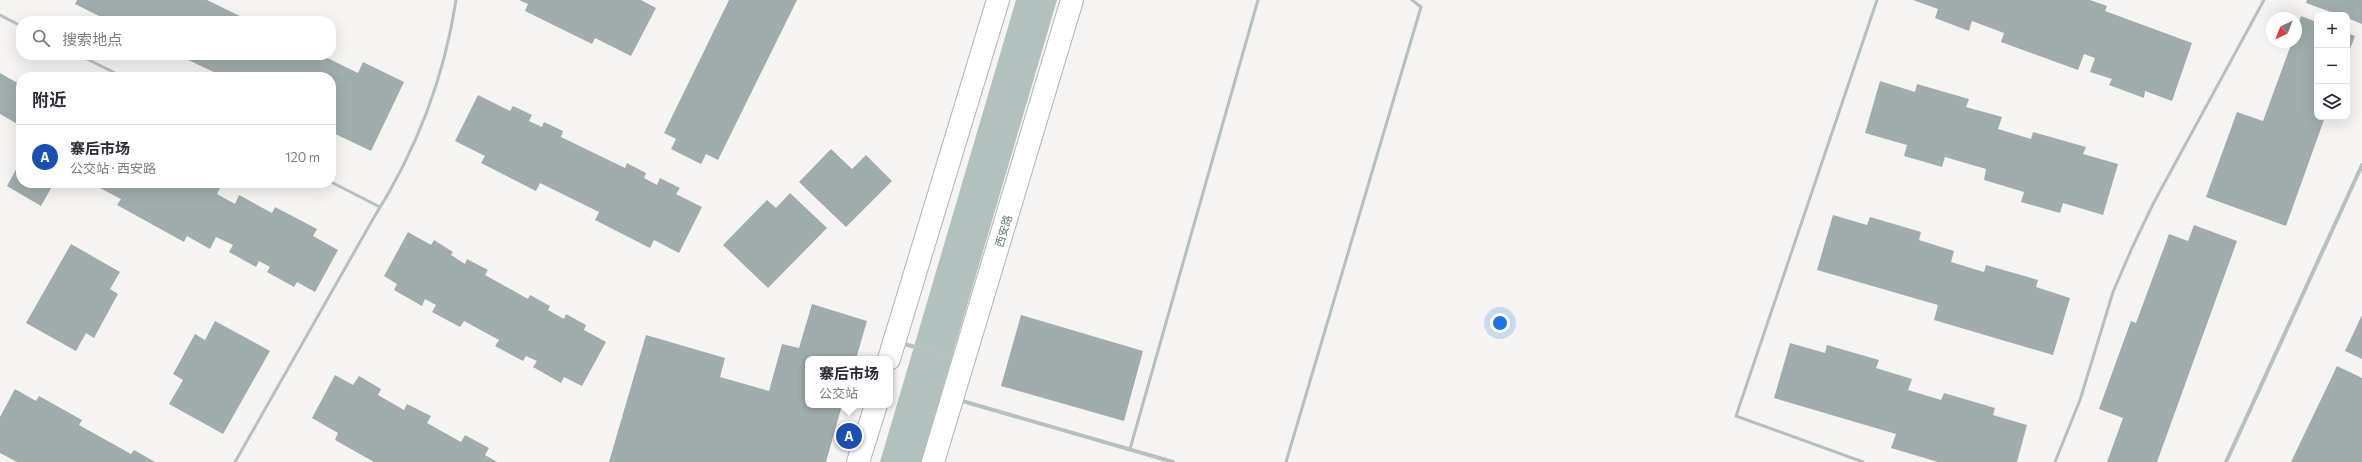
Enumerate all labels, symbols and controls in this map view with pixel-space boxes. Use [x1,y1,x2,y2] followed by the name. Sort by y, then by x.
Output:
[2266,12,2302,48] north arrow
[2314,12,2350,120] map controls
[2314,12,2350,48] button: +
[16,16,336,60] search box
[30,27,52,49] icon: search
[62,30,122,48] text: 搜索地点
[2314,48,2350,84] button: −
[2314,84,2350,120] button: layers
[32,89,66,110] text: 附近
[70,139,130,157] text: 寨后市场
[40,149,50,165] text: A
[285,149,320,165] text: 120 m
[70,160,156,176] text: 公交站 · 西安路
[992,213,1014,249] street label: 西安路
[1490,313,1510,333] your location
[805,356,893,408] popup
[819,364,879,382] text: 寨后市场
[819,385,858,401] text: 公交站
[836,421,862,451] pin: A

